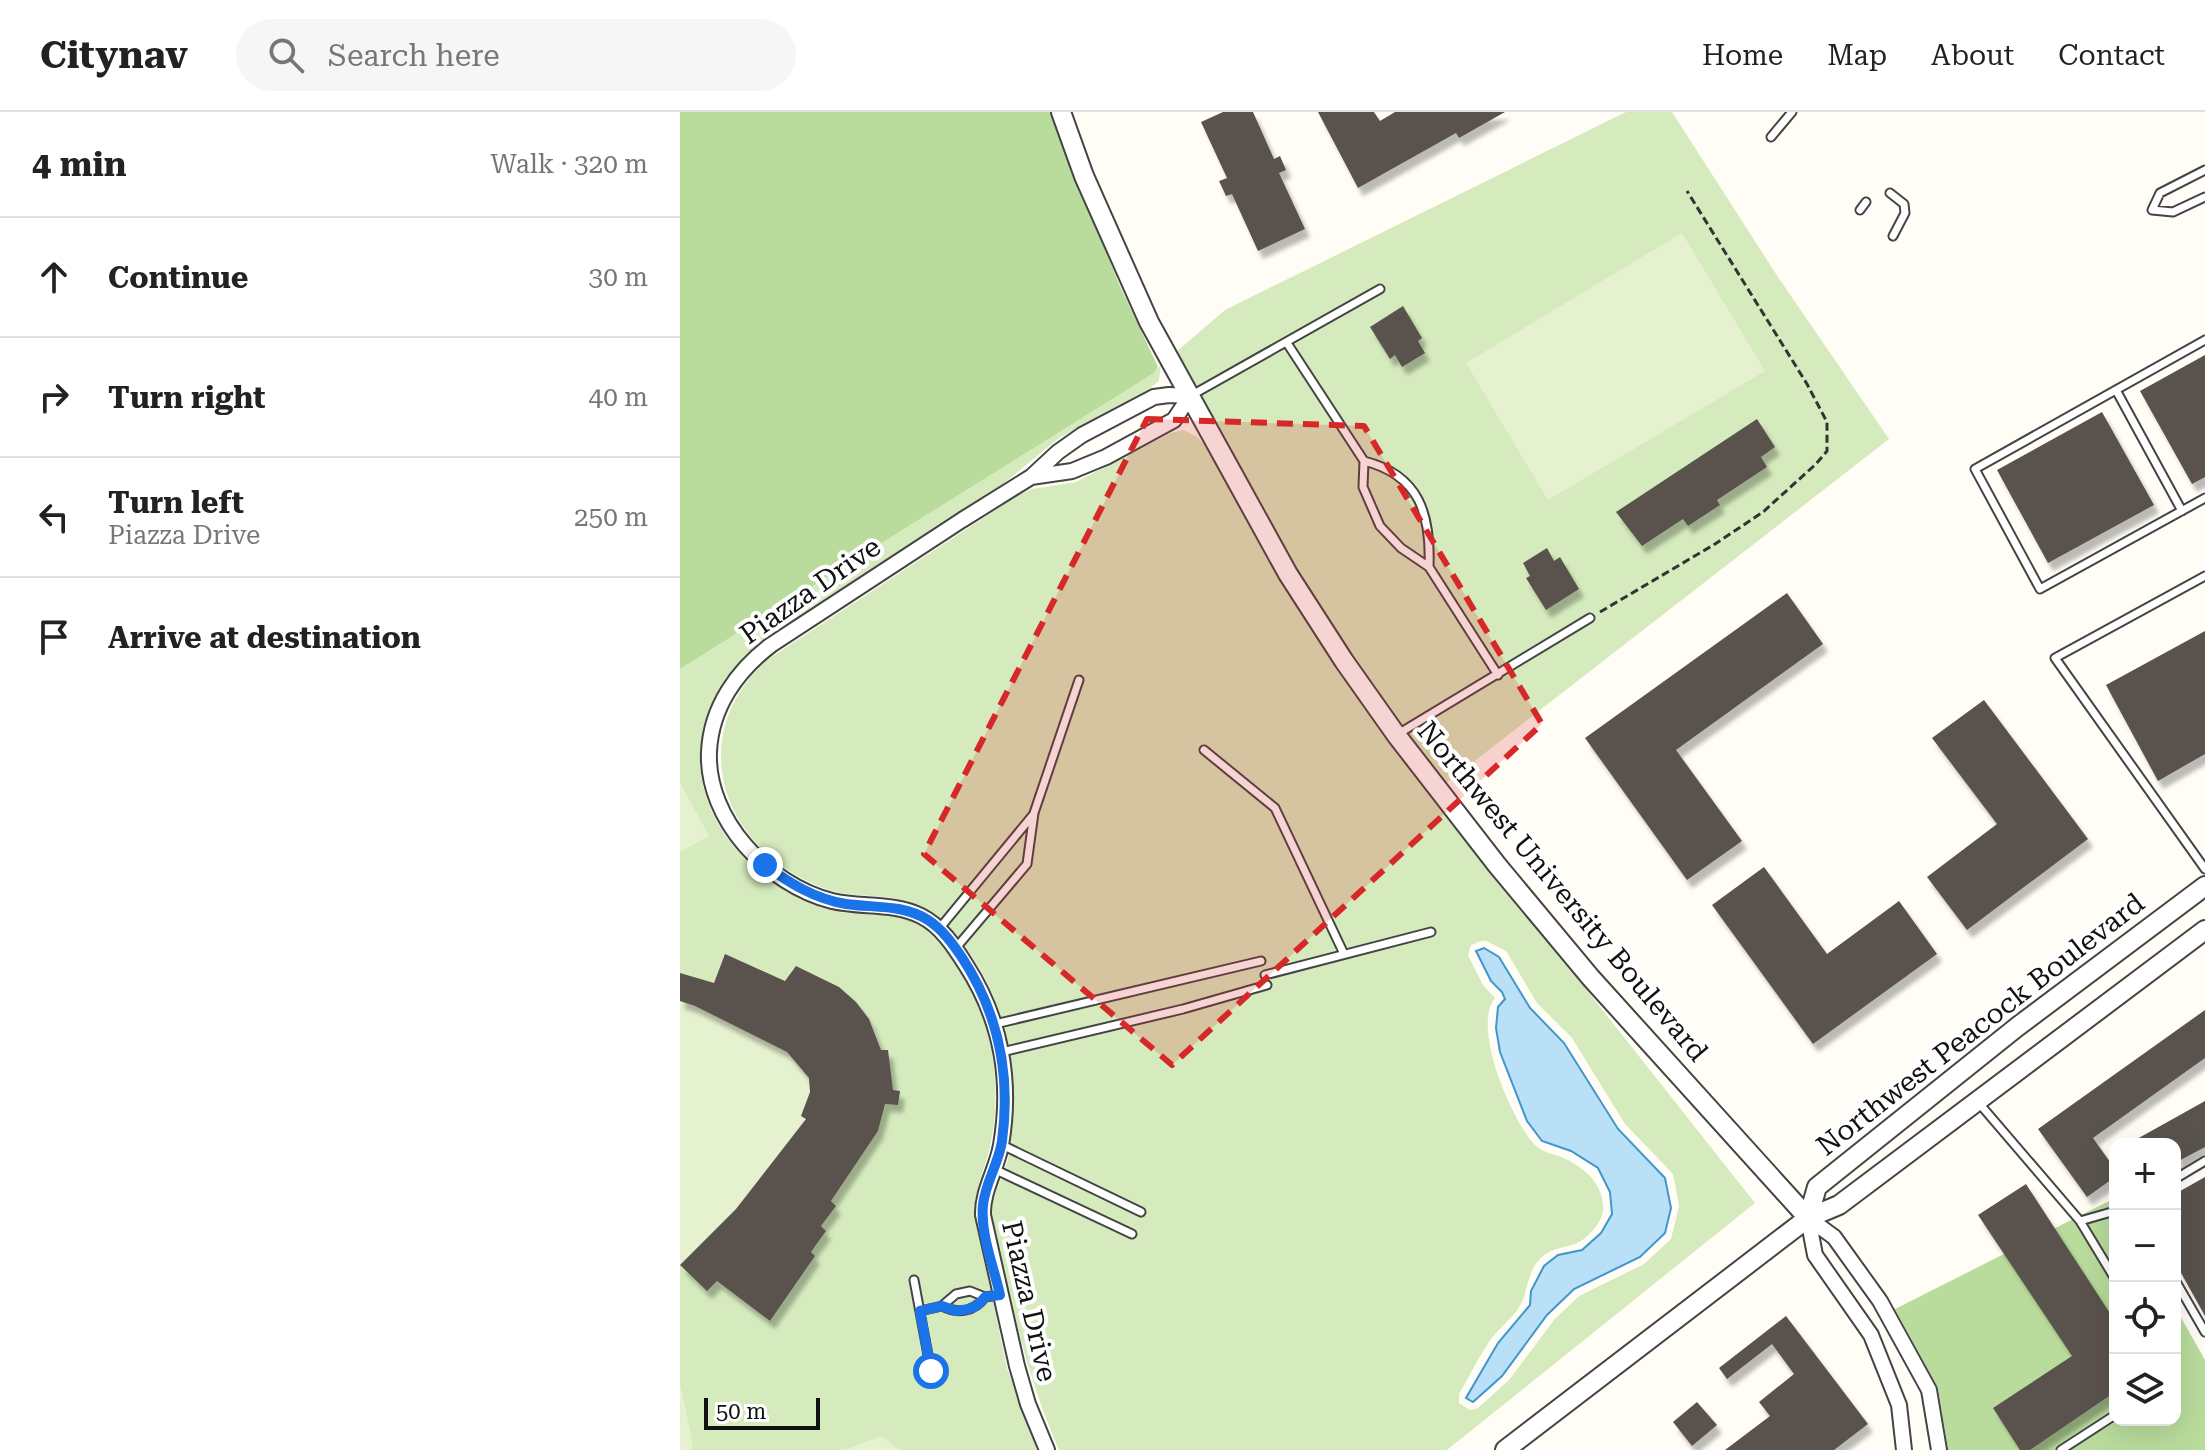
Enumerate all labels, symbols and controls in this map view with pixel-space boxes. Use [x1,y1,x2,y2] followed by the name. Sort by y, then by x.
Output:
[236,19,796,91] search box
[40,33,188,77] text: Citynav
[264,33,308,77] icon: search
[328,38,500,73] text: Search here
[1702,39,1783,72] text: Home
[1827,39,1887,72] text: Map
[1931,39,2014,72] text: About
[2058,39,2165,72] text: Contact
[32,144,127,184] text: 4 min
[490,149,648,179] text: Walk · 320 m
[32,255,76,299] icon: ahead
[108,260,248,295] text: Continue
[589,262,648,292] text: 30 m
[32,375,76,419] icon: right
[108,380,265,415] text: Turn right
[589,382,648,412] text: 40 m
[108,485,244,520] text: Turn left
[32,495,76,539] icon: left
[574,502,648,532] text: 250 m
[108,520,260,550] text: Piazza Drive
[734,530,887,651] street label: Piazza Drive
[32,615,76,659] icon: arrive
[108,620,421,655] text: Arrive at destination
[1411,715,1715,1068] street label: Northwest University Boulevard
[747,847,783,883] route end
[1810,886,2151,1163] street label: Northwest Peacock Boulevard
[2109,1138,2181,1426] map controls
[2109,1138,2181,1210] button: +
[2109,1210,2181,1282] button: −
[995,1217,1064,1385] street label: Piazza Drive
[2109,1282,2181,1354] button: locate
[913,1353,949,1389] route start
[2109,1354,2181,1426] button: layers
[704,1394,820,1430] scale bar
[716,1399,766,1424] text: 50 m

